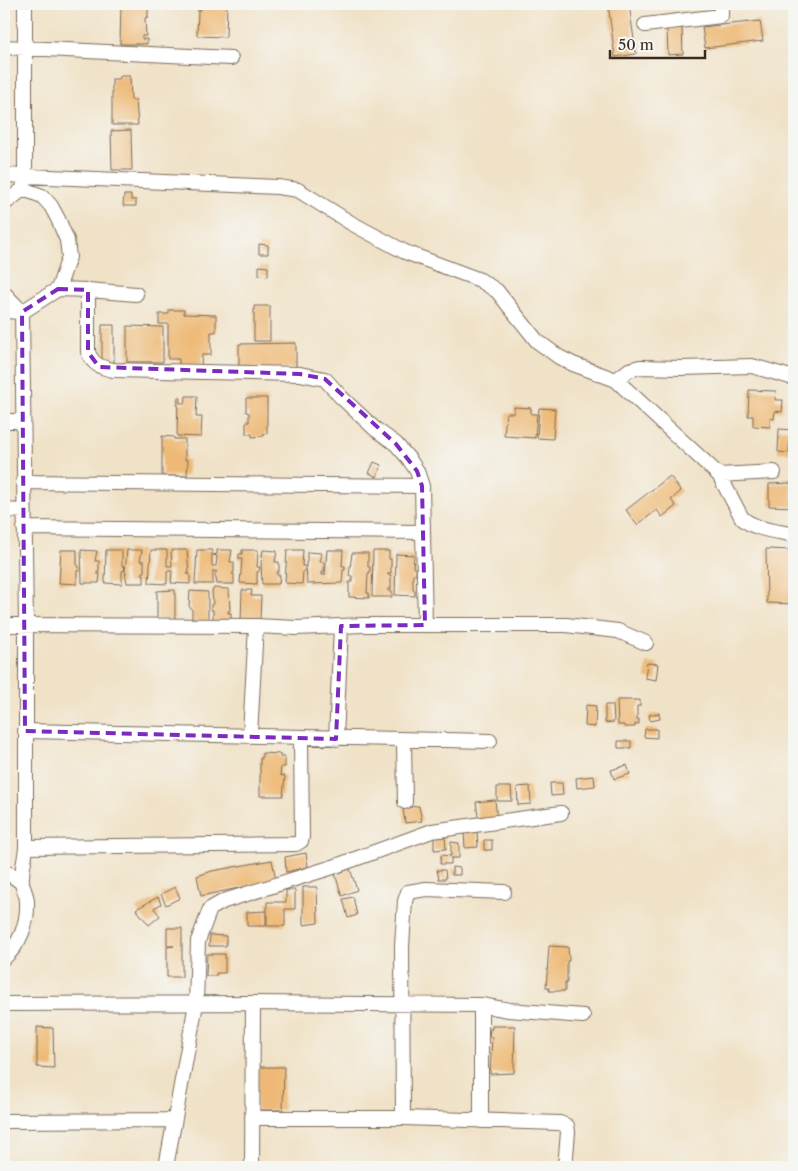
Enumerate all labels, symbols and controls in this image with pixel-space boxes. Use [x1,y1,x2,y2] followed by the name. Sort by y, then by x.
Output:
[610,28,706,60] scale bar
[618,35,654,54] text: 50 m

